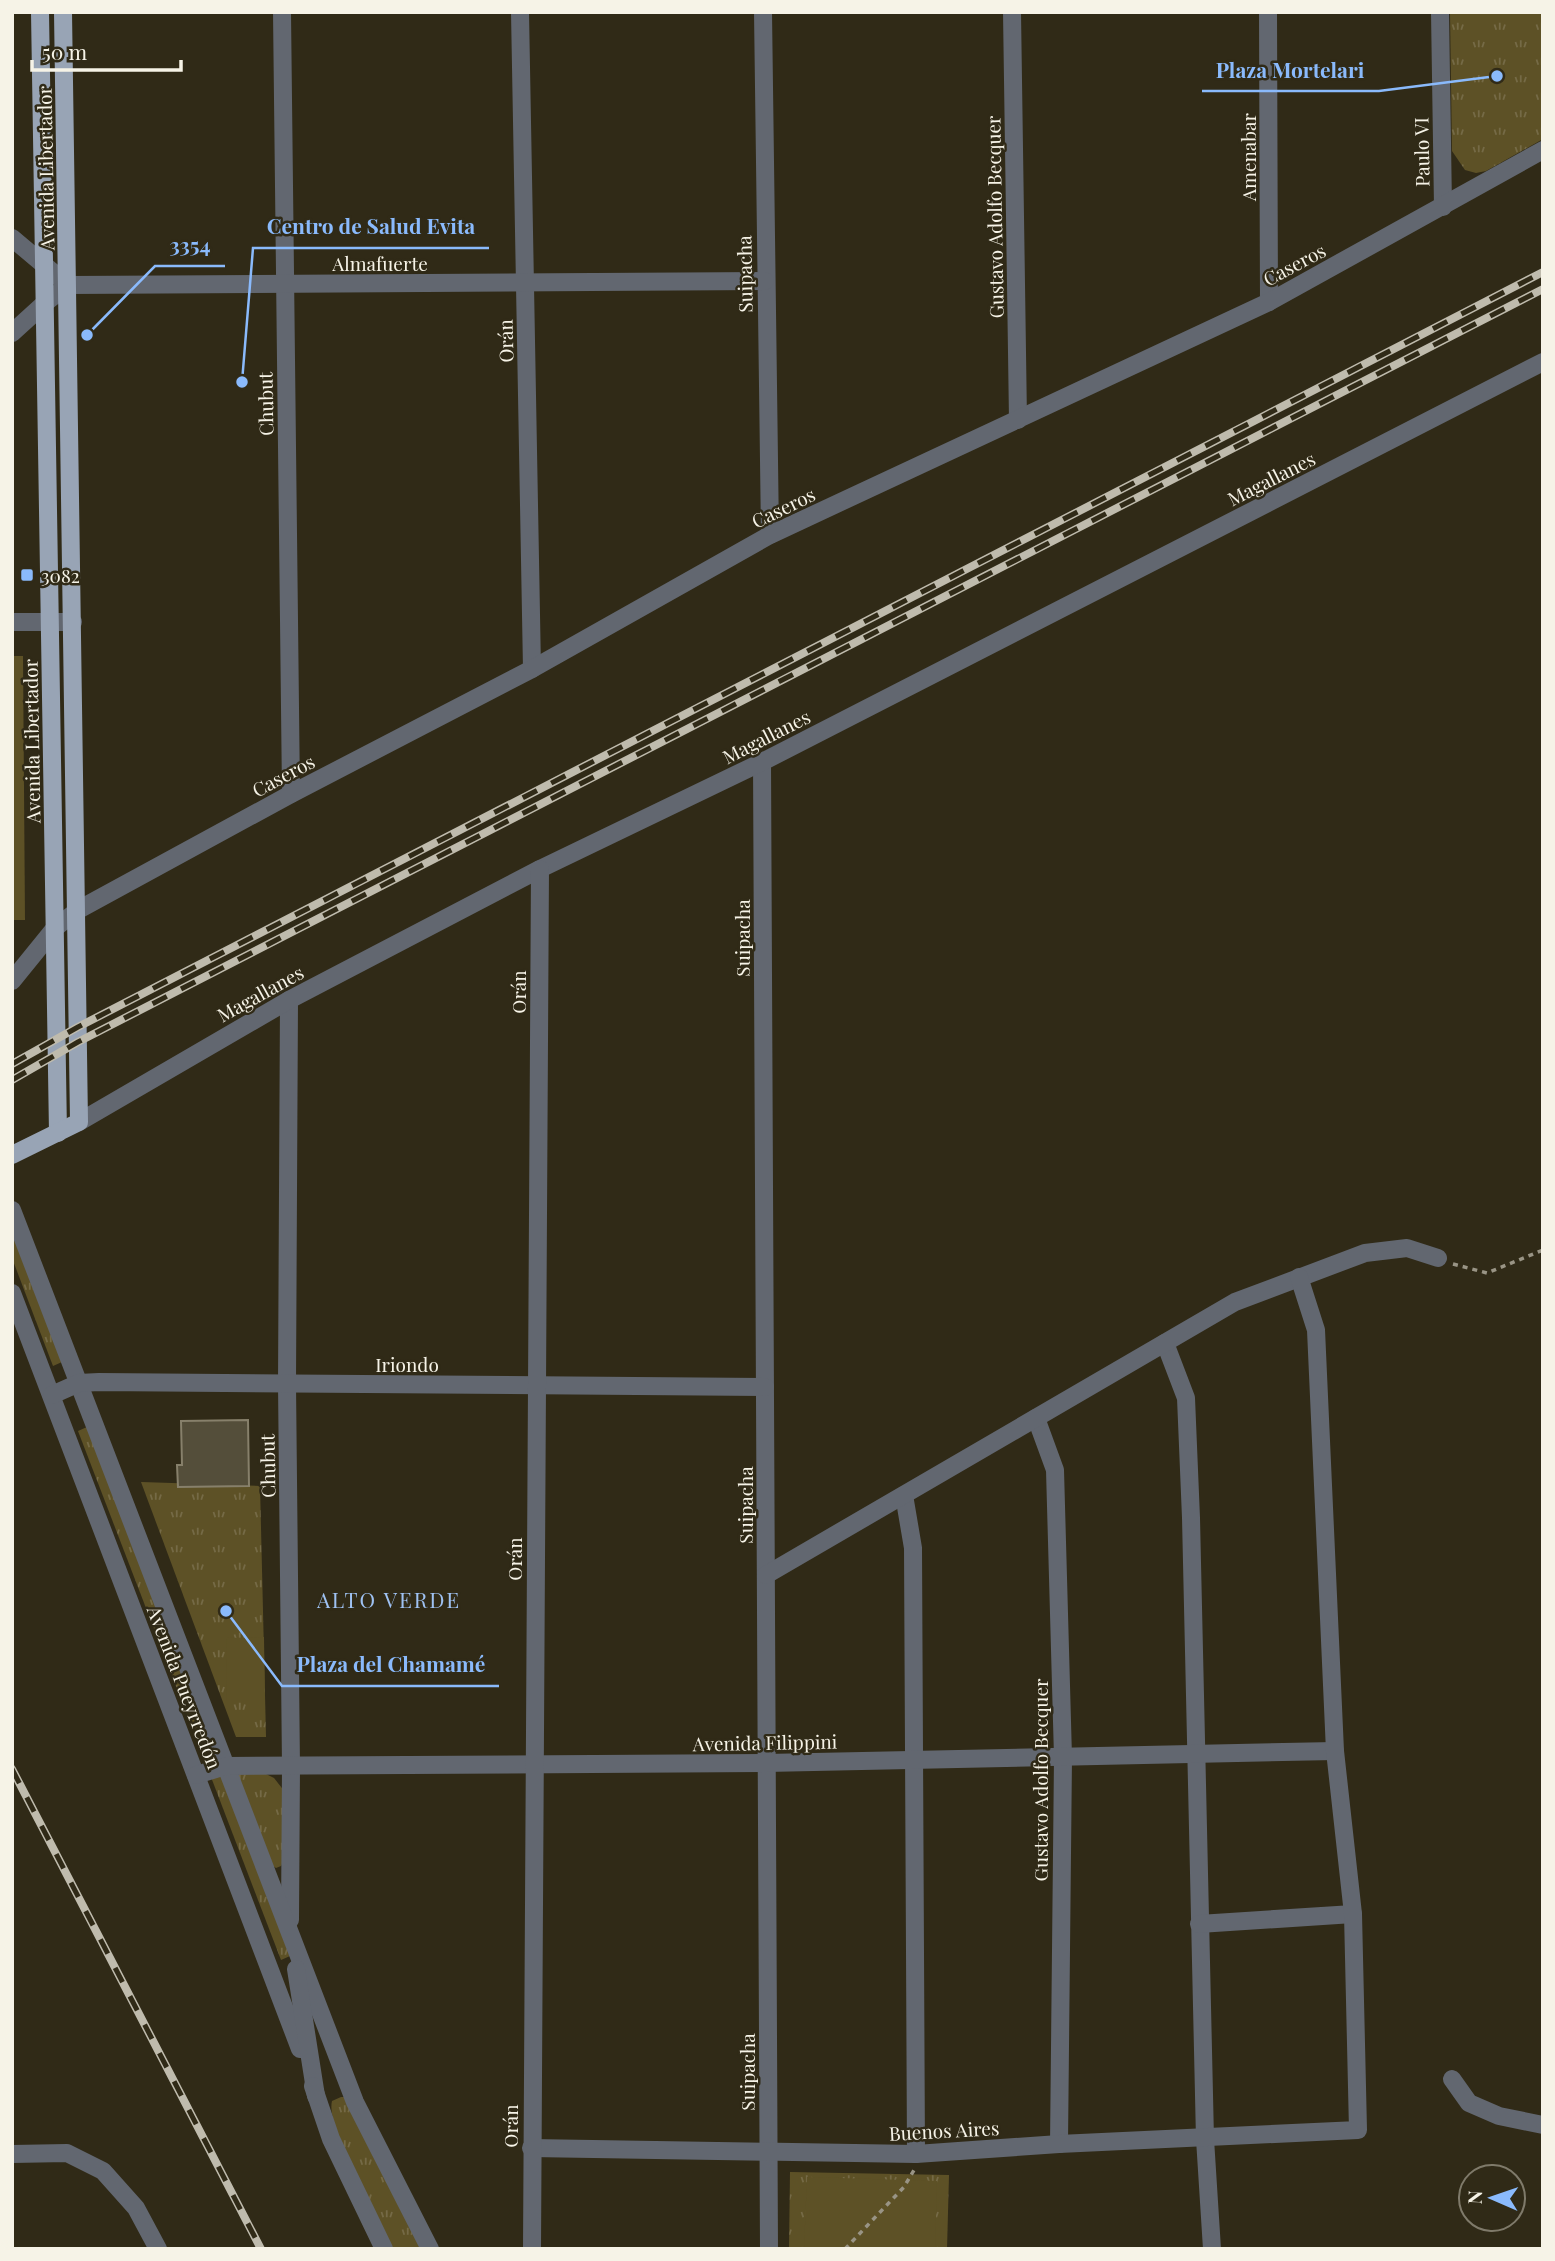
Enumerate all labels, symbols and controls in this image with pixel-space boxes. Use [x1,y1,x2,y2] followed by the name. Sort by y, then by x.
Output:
[32,28,180,72] scale bar
[42,37,88,65] text: 50 m
[1202,49,1379,91] callout: Plaza Mortelari
[1216,55,1365,83] text: Plaza Mortelari
[31,85,59,251] street label: Avenida Libertador
[1235,113,1261,202] street label: Amenabar
[979,115,1009,319] street label: Gustavo Adolfo Becquer
[1407,117,1435,187] street label: Paulo VI
[253,206,489,248] callout: Centro de Salud Evita
[267,211,475,239] text: Centro de Salud Evita
[155,224,225,266] callout: 3354
[169,230,211,258] text: 3354
[730,235,758,313] street label: Suipacha
[1258,237,1330,291] street label: Caseros
[331,250,428,276] street label: Almafuerte
[492,318,518,363] street label: Orán
[251,372,279,436] street label: Chubut
[1223,445,1319,511] street label: Magallanes
[747,480,819,534] street label: Caseros
[41,562,80,588] place label: 3082
[19,567,35,583] marker: 3082
[17,658,45,824] street label: Avenida Libertador
[718,703,814,769] street label: Magallanes
[247,748,319,802] street label: Caseros
[729,899,755,977] street label: Suipacha
[212,959,308,1027] street label: Magallanes
[505,970,531,1014] street label: Orán
[375,1351,439,1377] street label: Iriondo
[253,1434,281,1498] street label: Chubut
[732,1466,758,1544] street label: Suipacha
[501,1537,527,1581] street label: Orán
[316,1585,461,1613] district label: ALTO VERDE
[142,1601,228,1773] street label: Avenida Pueyrredón
[282,1644,499,1686] callout: Plaza del Chamamé
[297,1649,485,1677] text: Plaza del Chamamé
[1027,1678,1053,1881] street label: Gustavo Adolfo Becquer
[692,1728,838,1756] street label: Avenida Filippini
[734,2033,760,2111] street label: Suipacha
[497,2104,523,2148] street label: Orán
[888,2114,1000,2146] street label: Buenos Aires
[1457,2163,1527,2233] north arrow
[1461,2190,1487,2205] text: N

